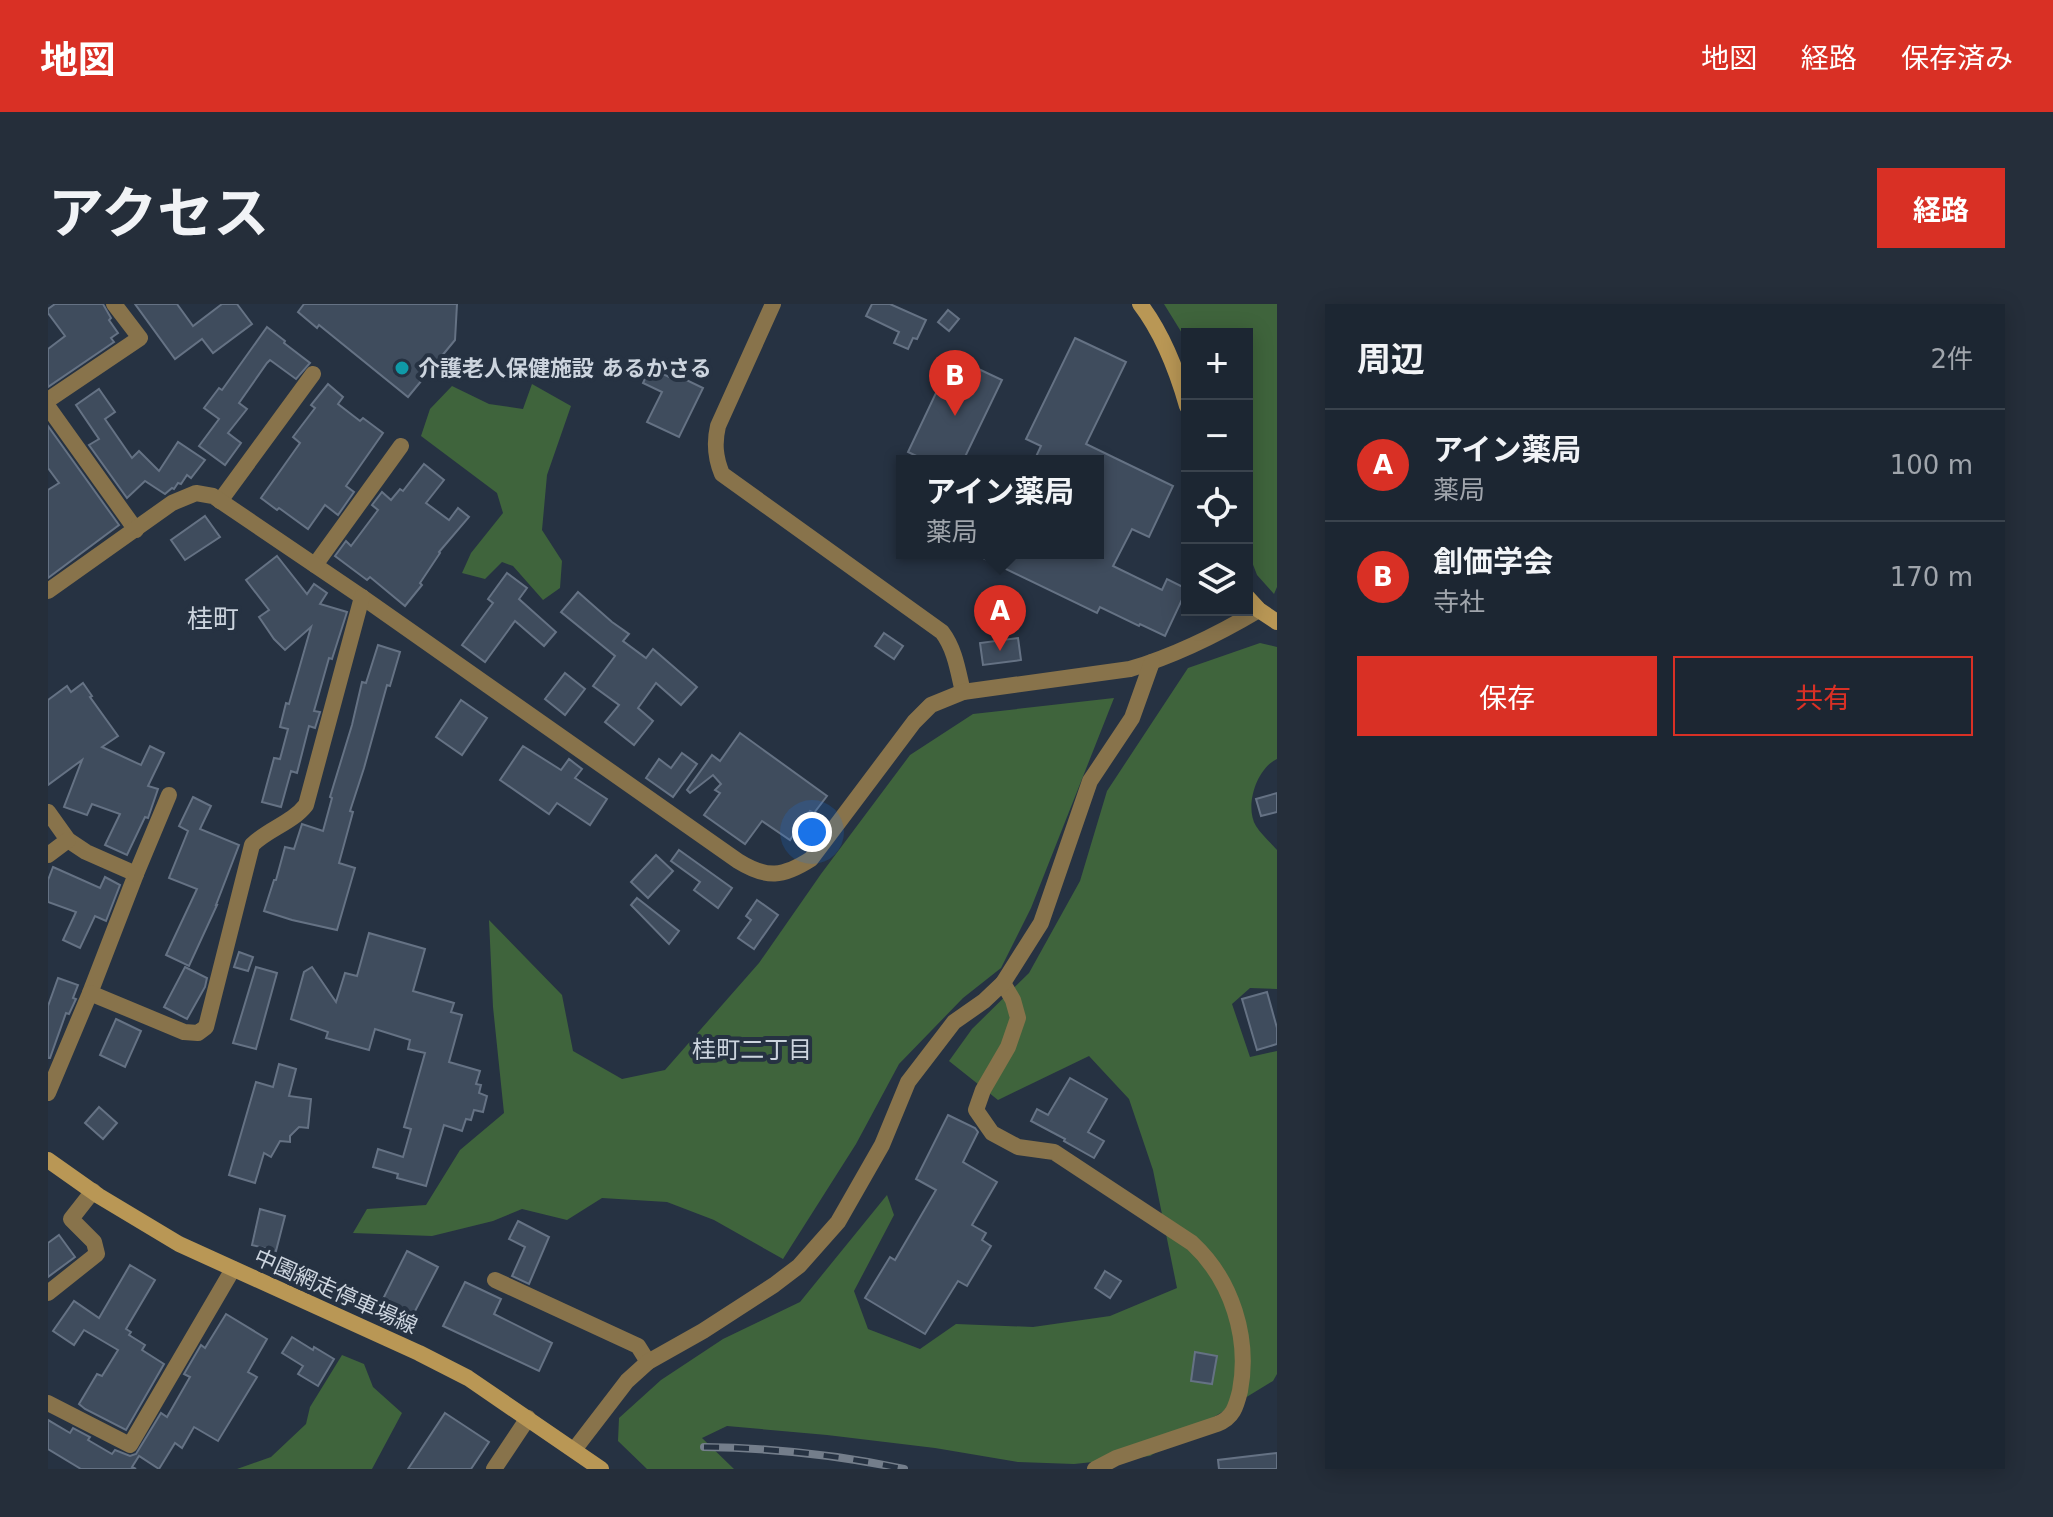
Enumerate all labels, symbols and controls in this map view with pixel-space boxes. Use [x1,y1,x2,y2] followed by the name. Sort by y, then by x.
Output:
[40,38,116,82] text: 地図
[1701,42,1757,75] text: 地図
[1801,42,1857,75] text: 経路
[1901,42,2013,75] text: 保存済み
[1877,168,2005,248] button: 経路
[48,181,269,246] text: アクセス
[1181,328,1253,616] map controls
[1181,328,1253,400] button: +
[1357,339,1425,379] text: 周辺
[1930,344,1973,374] text: 2件
[929,350,981,416] pin: B
[418,356,712,381] place label: 介護老人保健施設 あるかさる
[393,359,411,377] marker: 介護老人保健施設 あるかさる
[1181,400,1253,472] button: −
[1433,432,1582,467] text: アイン薬局
[1373,450,1393,480] text: A
[1890,450,1973,480] text: 100 m
[896,455,1104,559] popup
[1181,472,1253,544] button: locate
[926,474,1074,509] text: アイン薬局
[1433,475,1485,505] text: 薬局
[926,517,978,547] text: 薬局
[1181,544,1253,616] button: layers
[1433,544,1553,579] text: 創価学会
[1373,562,1393,592] text: B
[1890,562,1973,592] text: 170 m
[974,585,1026,651] pin: A
[1433,587,1485,617] text: 寺社
[187,604,239,634] district label: 桂町
[1357,656,1657,736] button: 保存
[1673,656,1973,736] button: 共有
[792,812,832,852] your location
[692,1036,812,1064] district label: 桂町二丁目
[250,1244,421,1339] street label: 中園網走停車場線

